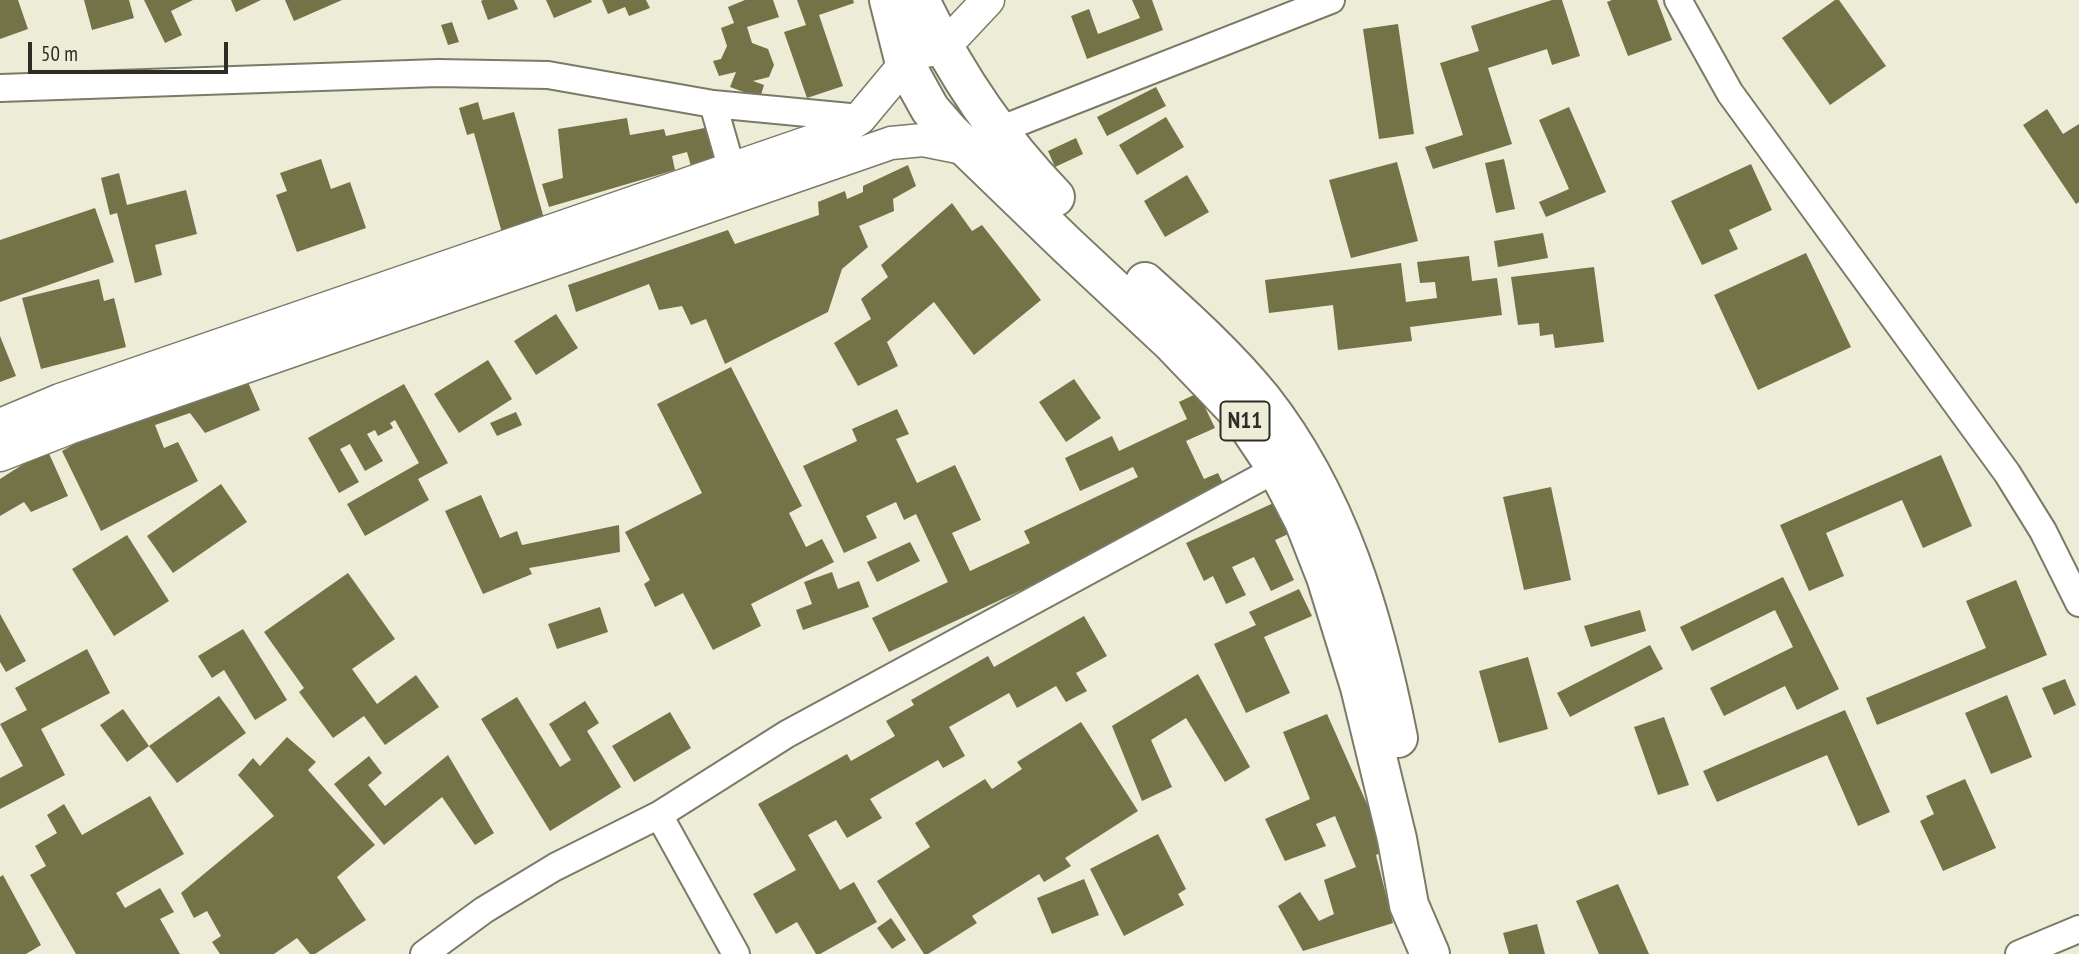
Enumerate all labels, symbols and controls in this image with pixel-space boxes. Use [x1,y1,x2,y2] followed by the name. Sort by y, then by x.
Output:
[32,28,231,72] scale bar
[41,40,78,67] text: 50 m
[1220,402,1270,440] road number: N11

